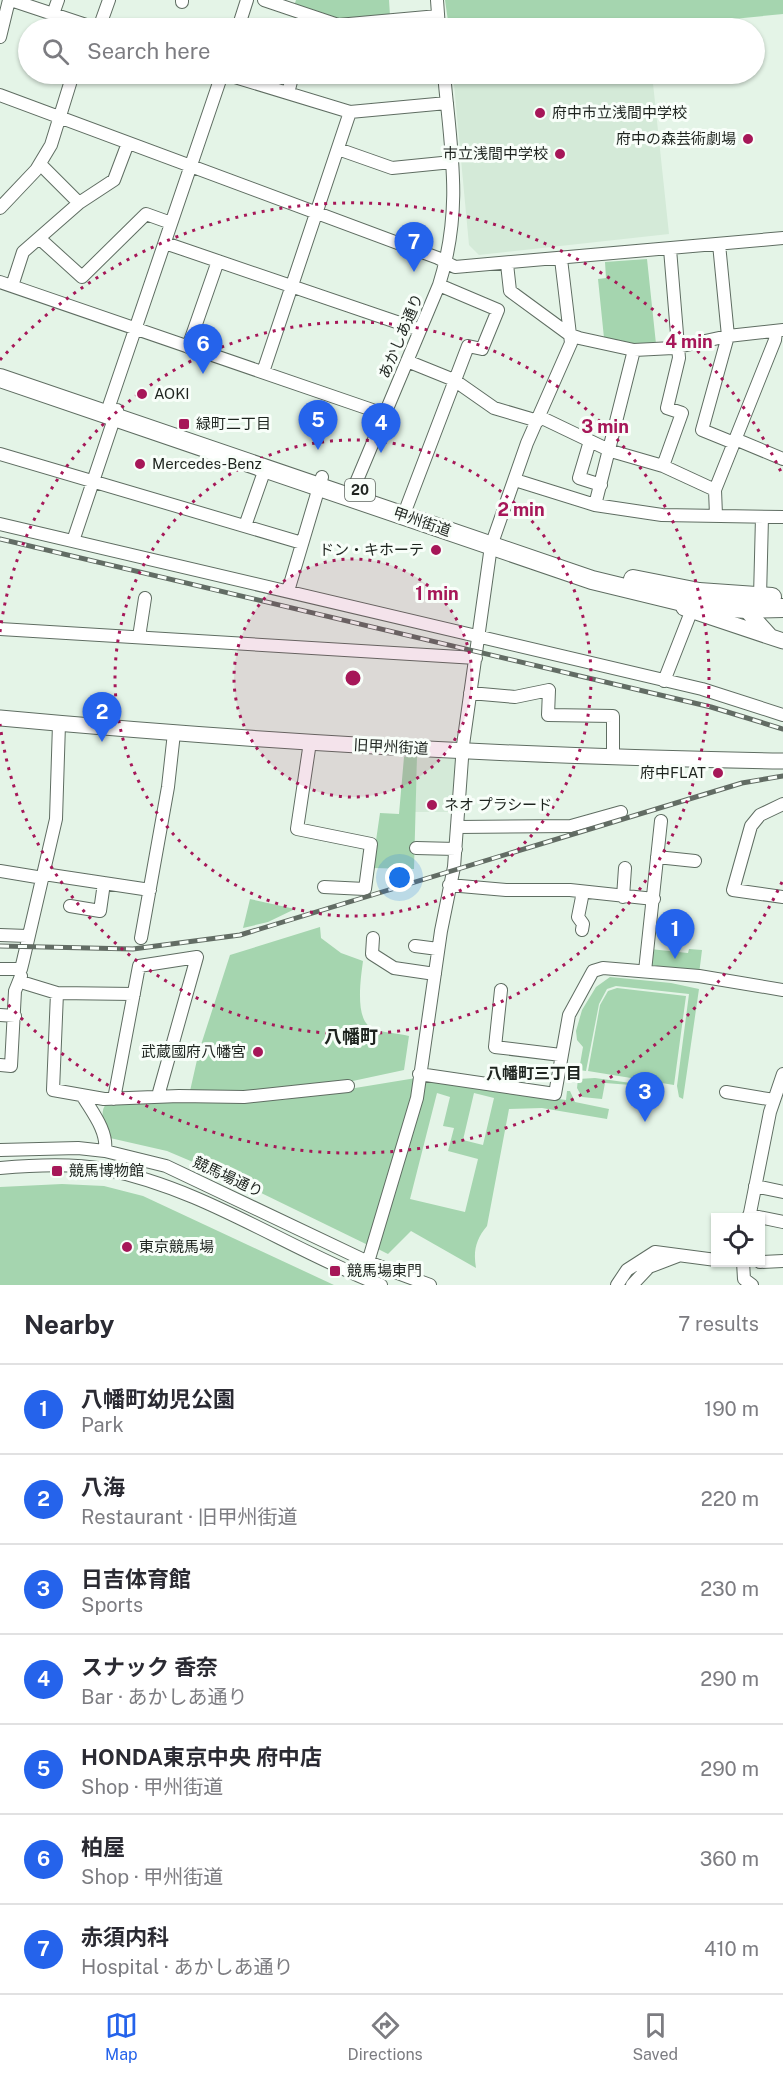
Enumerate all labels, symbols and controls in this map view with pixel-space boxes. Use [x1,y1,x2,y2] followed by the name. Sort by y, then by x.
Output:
[18,18,765,84] search box
[39,35,72,68] icon: search
[87,38,211,64] text: Search here
[552,104,687,121] place label: 府中市立浅間中学校
[533,106,547,120] marker: 府中市立浅間中学校
[616,130,736,147] place label: 府中の森芸術劇場
[741,132,755,146] marker: 府中の森芸術劇場
[443,145,548,162] place label: 市立浅間中学校
[553,147,567,161] marker: 市立浅間中学校
[394,222,434,272] pin: 7
[375,291,426,381] street label: あかしあ通り
[184,324,222,374] pin: 6
[665,331,713,352] text: 4 min
[154,385,190,402] place label: AOKI
[135,387,149,401] marker: AOKI
[298,400,338,450] pin: 5
[362,404,400,453] pin: 4
[196,415,271,432] place label: 緑町二丁目
[581,416,629,437] text: 3 min
[177,417,191,431] marker: 緑町二丁目
[152,455,262,472] place label: Mercedes-Benz
[133,457,147,471] marker: Mercedes-Benz
[345,479,375,501] road number: 20
[497,499,545,520] text: 2 min
[391,504,453,539] street label: 甲州街道
[319,541,424,558] place label: ドン・キホーテ
[429,543,443,557] marker: ドン・キホーテ
[415,583,459,604] text: 1 min
[343,668,363,688] centre of rings
[82,692,122,742] pin: 2
[353,736,429,757] street label: 旧甲州街道
[640,764,706,781] place label: 府中FLAT
[711,766,725,780] marker: 府中FLAT
[444,796,552,813] place label: ネオ プラシード
[425,798,439,812] marker: ネオ プラシード
[385,863,414,892] your location
[656,910,694,959] pin: 1
[324,1026,378,1047] district label: 八幡町
[141,1043,246,1060] place label: 武蔵國府八幡宮
[251,1045,265,1059] marker: 武蔵國府八幡宮
[486,1064,582,1083] district label: 八幡町三丁目
[626,1072,664,1122] pin: 3
[191,1153,266,1200] street label: 競馬場通り
[69,1162,144,1179] place label: 競馬博物館
[50,1164,64,1178] marker: 競馬博物館
[711,1213,765,1267] map controls
[711,1213,765,1267] button: locate
[139,1238,214,1255] place label: 東京競馬場
[120,1240,134,1254] marker: 東京競馬場
[347,1262,422,1279] place label: 競馬場東門
[328,1264,342,1278] marker: 競馬場東門
[24,1309,114,1340] text: Nearby
[678,1312,759,1336] text: 7 results
[81,1386,235,1412] text: 八幡町幼児公園
[39,1397,48,1421] text: 1
[704,1397,759,1421] text: 190 m
[81,1413,124,1437] text: Park
[81,1474,125,1500] text: 八海
[37,1487,50,1511] text: 2
[701,1487,759,1511] text: 220 m
[81,1505,297,1529] text: Restaurant · 旧甲州街道
[81,1566,191,1592] text: 日吉体育館
[37,1577,50,1601] text: 3
[700,1577,759,1601] text: 230 m
[81,1593,143,1617] text: Sports
[81,1654,218,1680] text: スナック 香奈
[37,1667,50,1691] text: 4
[700,1667,759,1691] text: 290 m
[81,1685,247,1709] text: Bar · あかしあ通り
[81,1744,322,1770] text: HONDA東京中央 府中店
[37,1757,50,1781] text: 5
[700,1757,759,1781] text: 290 m
[81,1775,223,1799] text: Shop · 甲州街道
[81,1834,125,1860] text: 柏屋
[37,1847,50,1871] text: 6
[700,1847,759,1871] text: 360 m
[81,1865,223,1889] text: Shop · 甲州街道
[81,1924,169,1950] text: 赤須内科
[37,1937,50,1961] text: 7
[704,1937,759,1961] text: 410 m
[81,1955,293,1979] text: Hospital · あかしあ通り
[105,2009,138,2064] tab: Map
[348,2009,423,2064] tab: Directions
[632,2009,678,2064] tab: Saved

